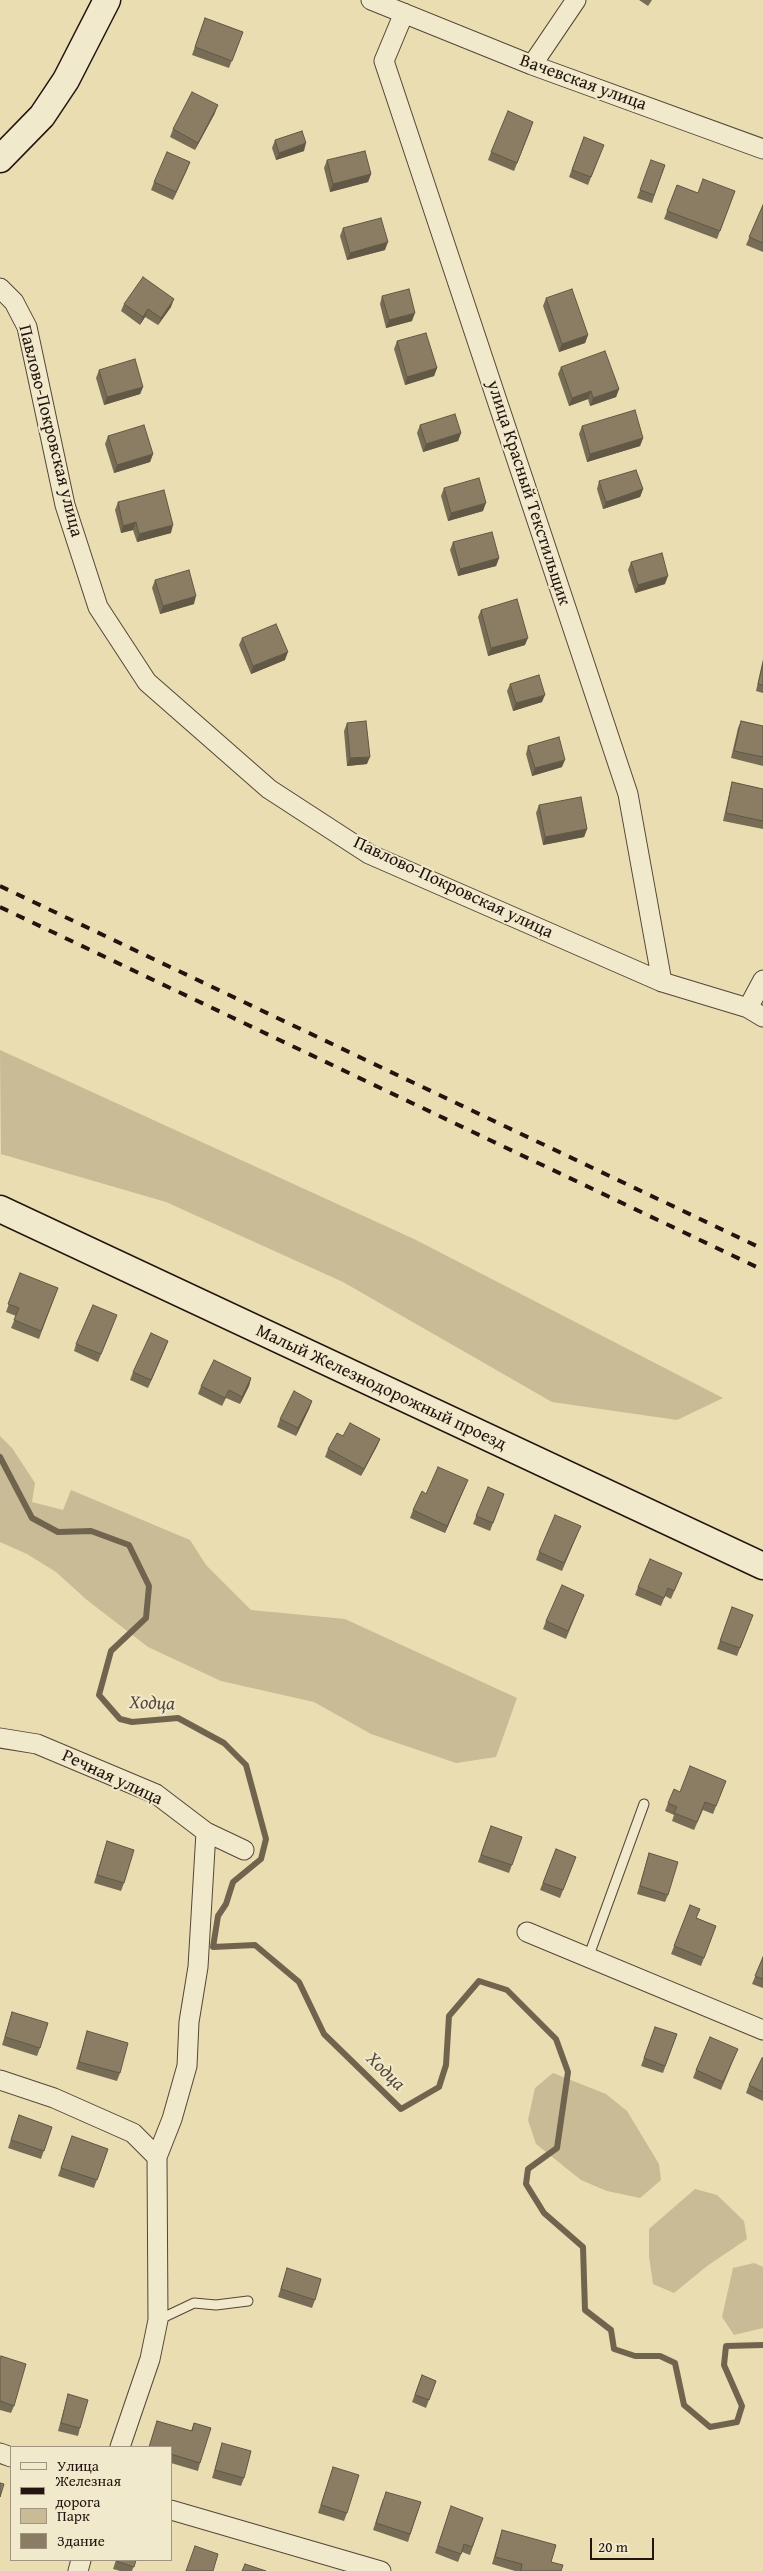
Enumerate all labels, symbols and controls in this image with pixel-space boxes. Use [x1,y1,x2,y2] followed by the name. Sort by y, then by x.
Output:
[517,50,649,116] street label: Вачевская улица
[13,323,87,539] street label: Павлово-Покровская улица
[481,378,575,608] street label: улица Красный Текстильщик
[350,832,556,944] street label: Павлово-Покровская улица
[252,1320,510,1456] street label: Малый Железнодорожный проезд
[129,1692,175,1716] water label: Ходца
[58,1745,166,1811] street label: Речная улица
[361,2048,409,2096] water label: Ходца
[10,2446,172,2561] legend
[57,2455,99,2476] text: Улица
[55,2470,121,2512] text: Железная дорога
[57,2505,90,2526] text: Парк
[593,2528,657,2560] scale bar
[57,2530,105,2551] text: Здание
[598,2536,628,2557] text: 20 m

